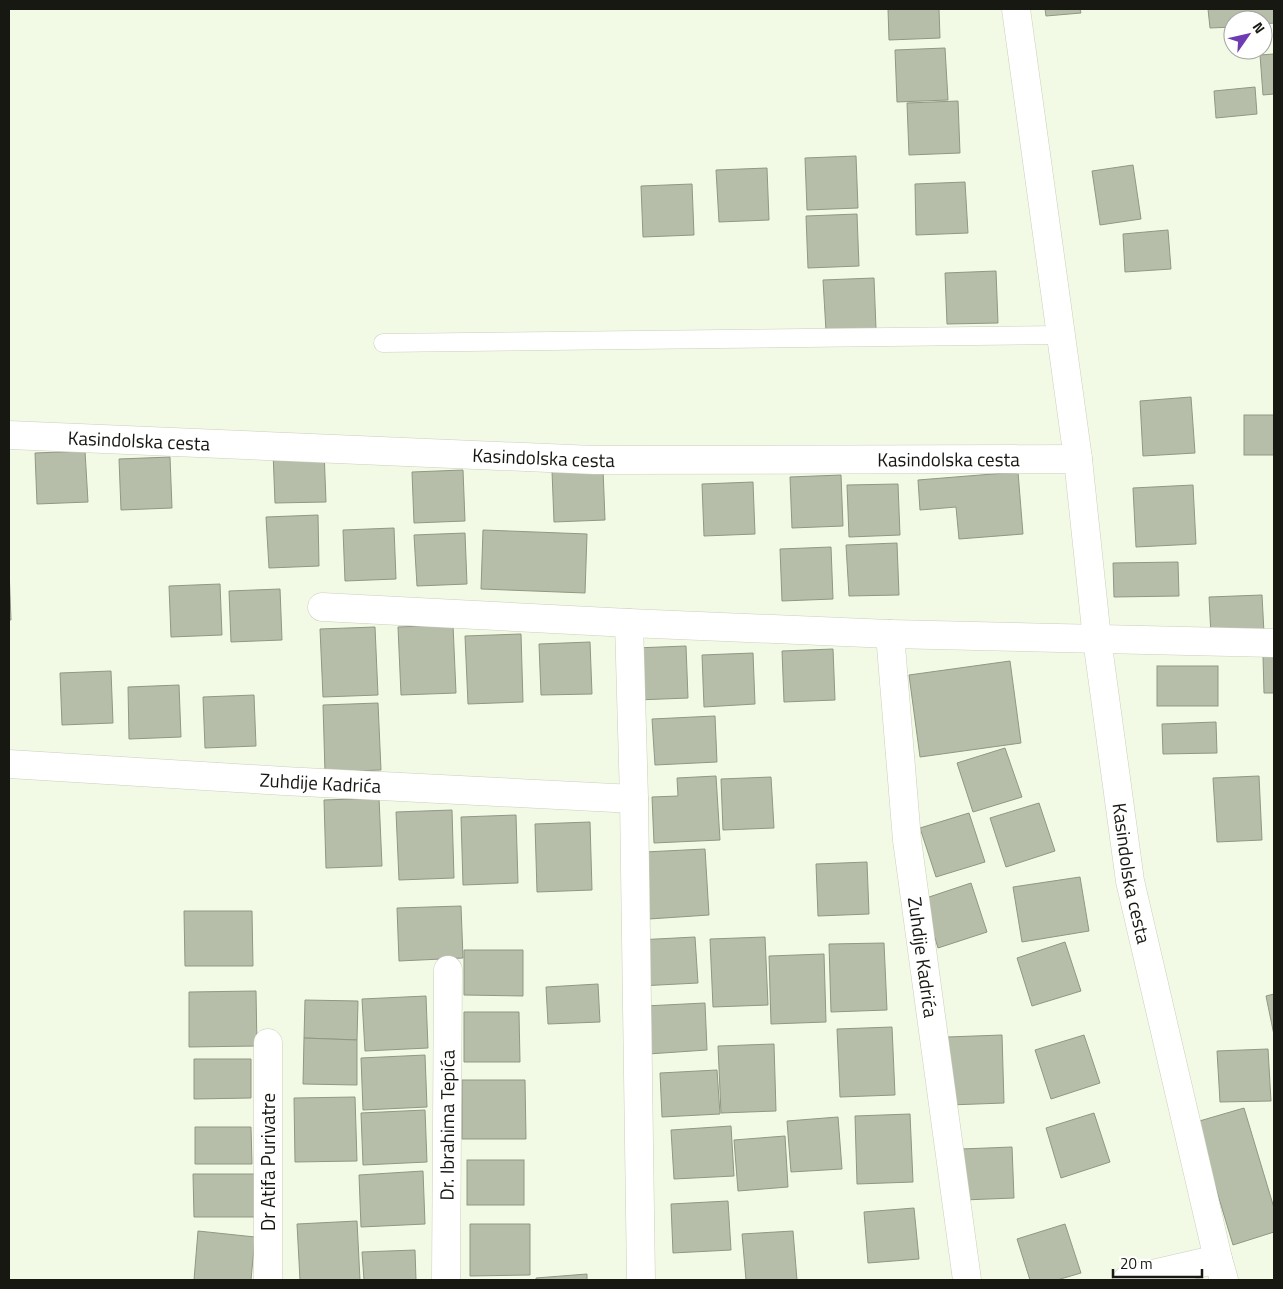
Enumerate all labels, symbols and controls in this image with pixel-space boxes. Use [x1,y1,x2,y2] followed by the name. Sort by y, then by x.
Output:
[1223,10,1273,60] north arrow
[1248,18,1271,37] text: N
[67,423,211,458] street label: Kasindolska cesta
[472,440,615,474] street label: Kasindolska cesta
[877,444,1020,473] street label: Kasindolska cesta
[259,765,382,800] street label: Zuhdije Kadrića
[1105,801,1159,947] street label: Kasindolska cesta
[901,895,946,1020] street label: Zuhdije Kadrića
[432,1049,461,1200] street label: Dr. Ibrahima Tepića
[253,1093,282,1231] street label: Dr Atifa Purivatre
[1113,1246,1202,1278] scale bar
[1120,1252,1153,1275] text: 20 m

